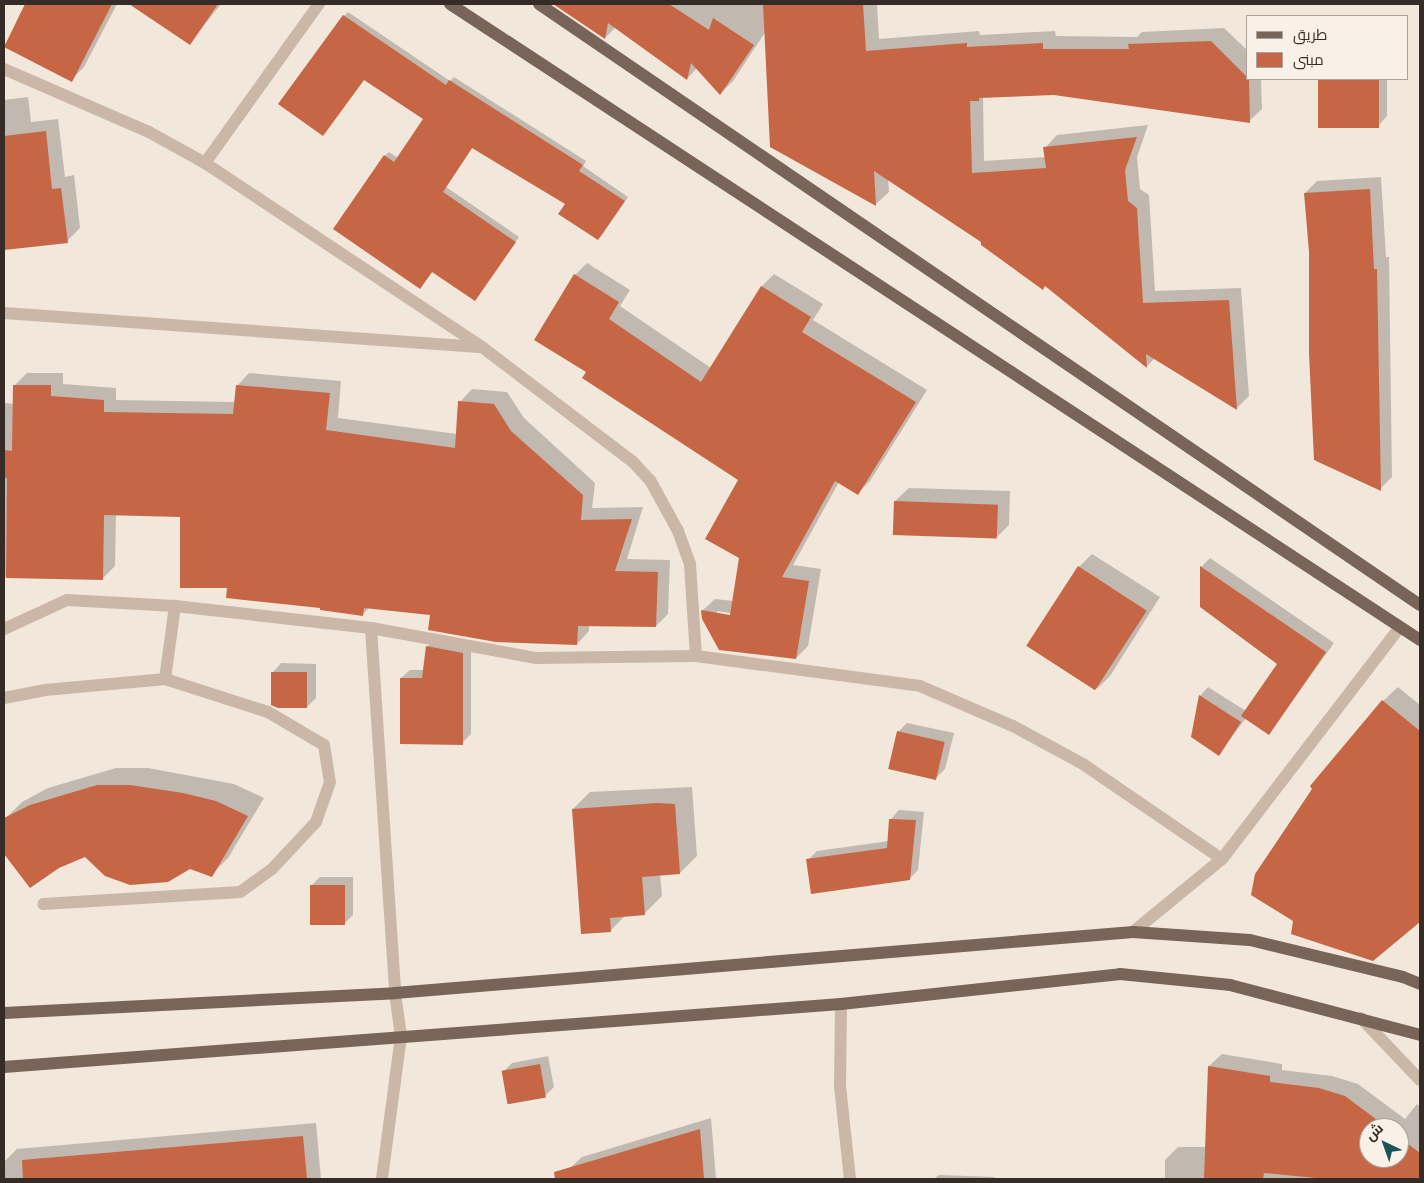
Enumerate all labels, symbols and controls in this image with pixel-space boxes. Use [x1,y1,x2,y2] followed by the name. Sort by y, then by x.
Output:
[1246,15,1409,80] legend
[1293,26,1327,44] text: طريق
[1293,51,1324,69] text: مبنى
[1359,1118,1409,1168] north arrow
[1362,1120,1387,1145] text: ش

